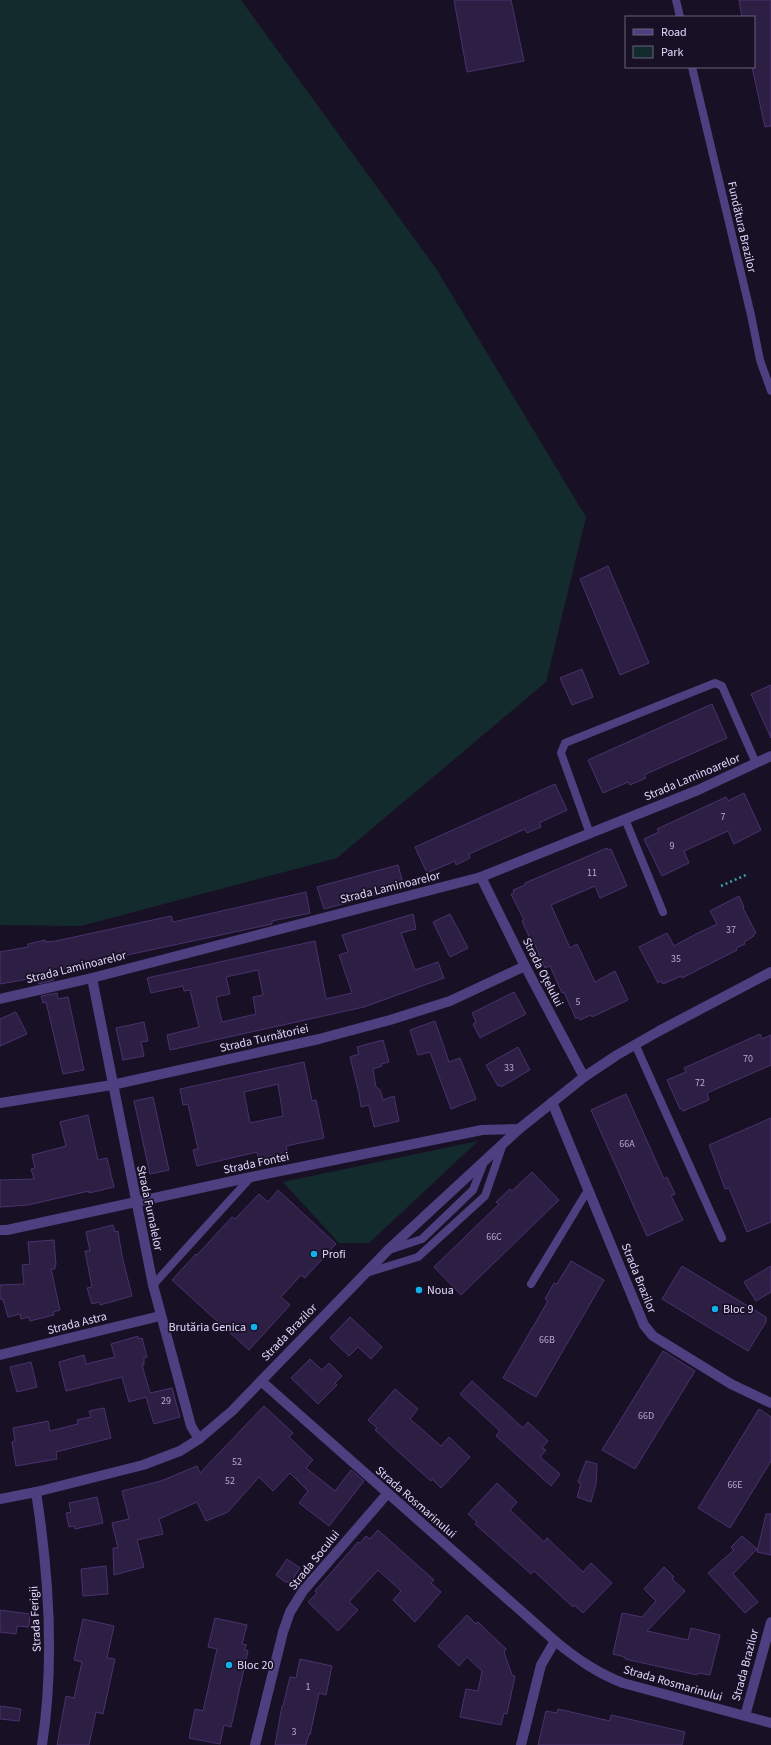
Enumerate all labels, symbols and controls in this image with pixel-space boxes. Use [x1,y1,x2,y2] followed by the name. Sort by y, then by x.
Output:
[625,16,755,68] legend
[661,24,687,41] text: Road
[661,44,683,61] text: Park
[723,180,760,275] street label: Fundătura Brazilor
[642,749,744,805] street label: Strada Laminoarelor
[721,810,726,824] house number: 7
[670,839,675,853] house number: 9
[587,866,597,880] house number: 11
[338,867,443,908] street label: Strada Laminoarelor
[726,923,736,937] house number: 37
[518,935,567,1010] street label: Strada Oțelului
[24,947,129,988] street label: Strada Laminoarelor
[671,952,681,966] house number: 35
[576,995,581,1009] house number: 5
[218,1020,310,1057] street label: Strada Turnătoriei
[743,1052,753,1066] house number: 70
[504,1061,514,1075] house number: 33
[695,1076,705,1090] house number: 72
[619,1137,635,1151] house number: 66A
[222,1148,291,1179] street label: Strada Fontei
[132,1164,167,1253] street label: Strada Furnalelor
[486,1230,502,1244] house number: 66C
[617,1241,661,1316] street label: Strada Brazilor
[322,1246,346,1263] place label: Profi
[309,1249,319,1259] marker: Profi
[427,1282,454,1299] place label: Noua
[414,1285,424,1295] marker: Noua
[258,1299,322,1365] street label: Strada Brazilor
[723,1301,753,1318] place label: Bloc 9
[710,1304,720,1314] marker: Bloc 9
[46,1308,109,1339] street label: Strada Astra
[169,1319,246,1336] place label: Brutăria Genica
[249,1322,259,1332] marker: Brutăria Genica
[539,1333,555,1347] house number: 66B
[161,1394,171,1408] house number: 29
[638,1409,654,1423] house number: 66D
[232,1455,242,1469] house number: 52
[372,1462,460,1542] street label: Strada Rosmarinului
[225,1474,235,1488] house number: 52
[727,1478,743,1492] house number: 66E
[285,1527,344,1594] street label: Strada Socului
[25,1586,46,1652] street label: Strada Ferigii
[728,1626,763,1703] street label: Strada Brazilor
[237,1657,273,1674] place label: Bloc 20
[224,1660,234,1670] marker: Bloc 20
[621,1661,724,1706] street label: Strada Rosmarinului
[306,1680,311,1694] house number: 1
[292,1725,297,1739] house number: 3

